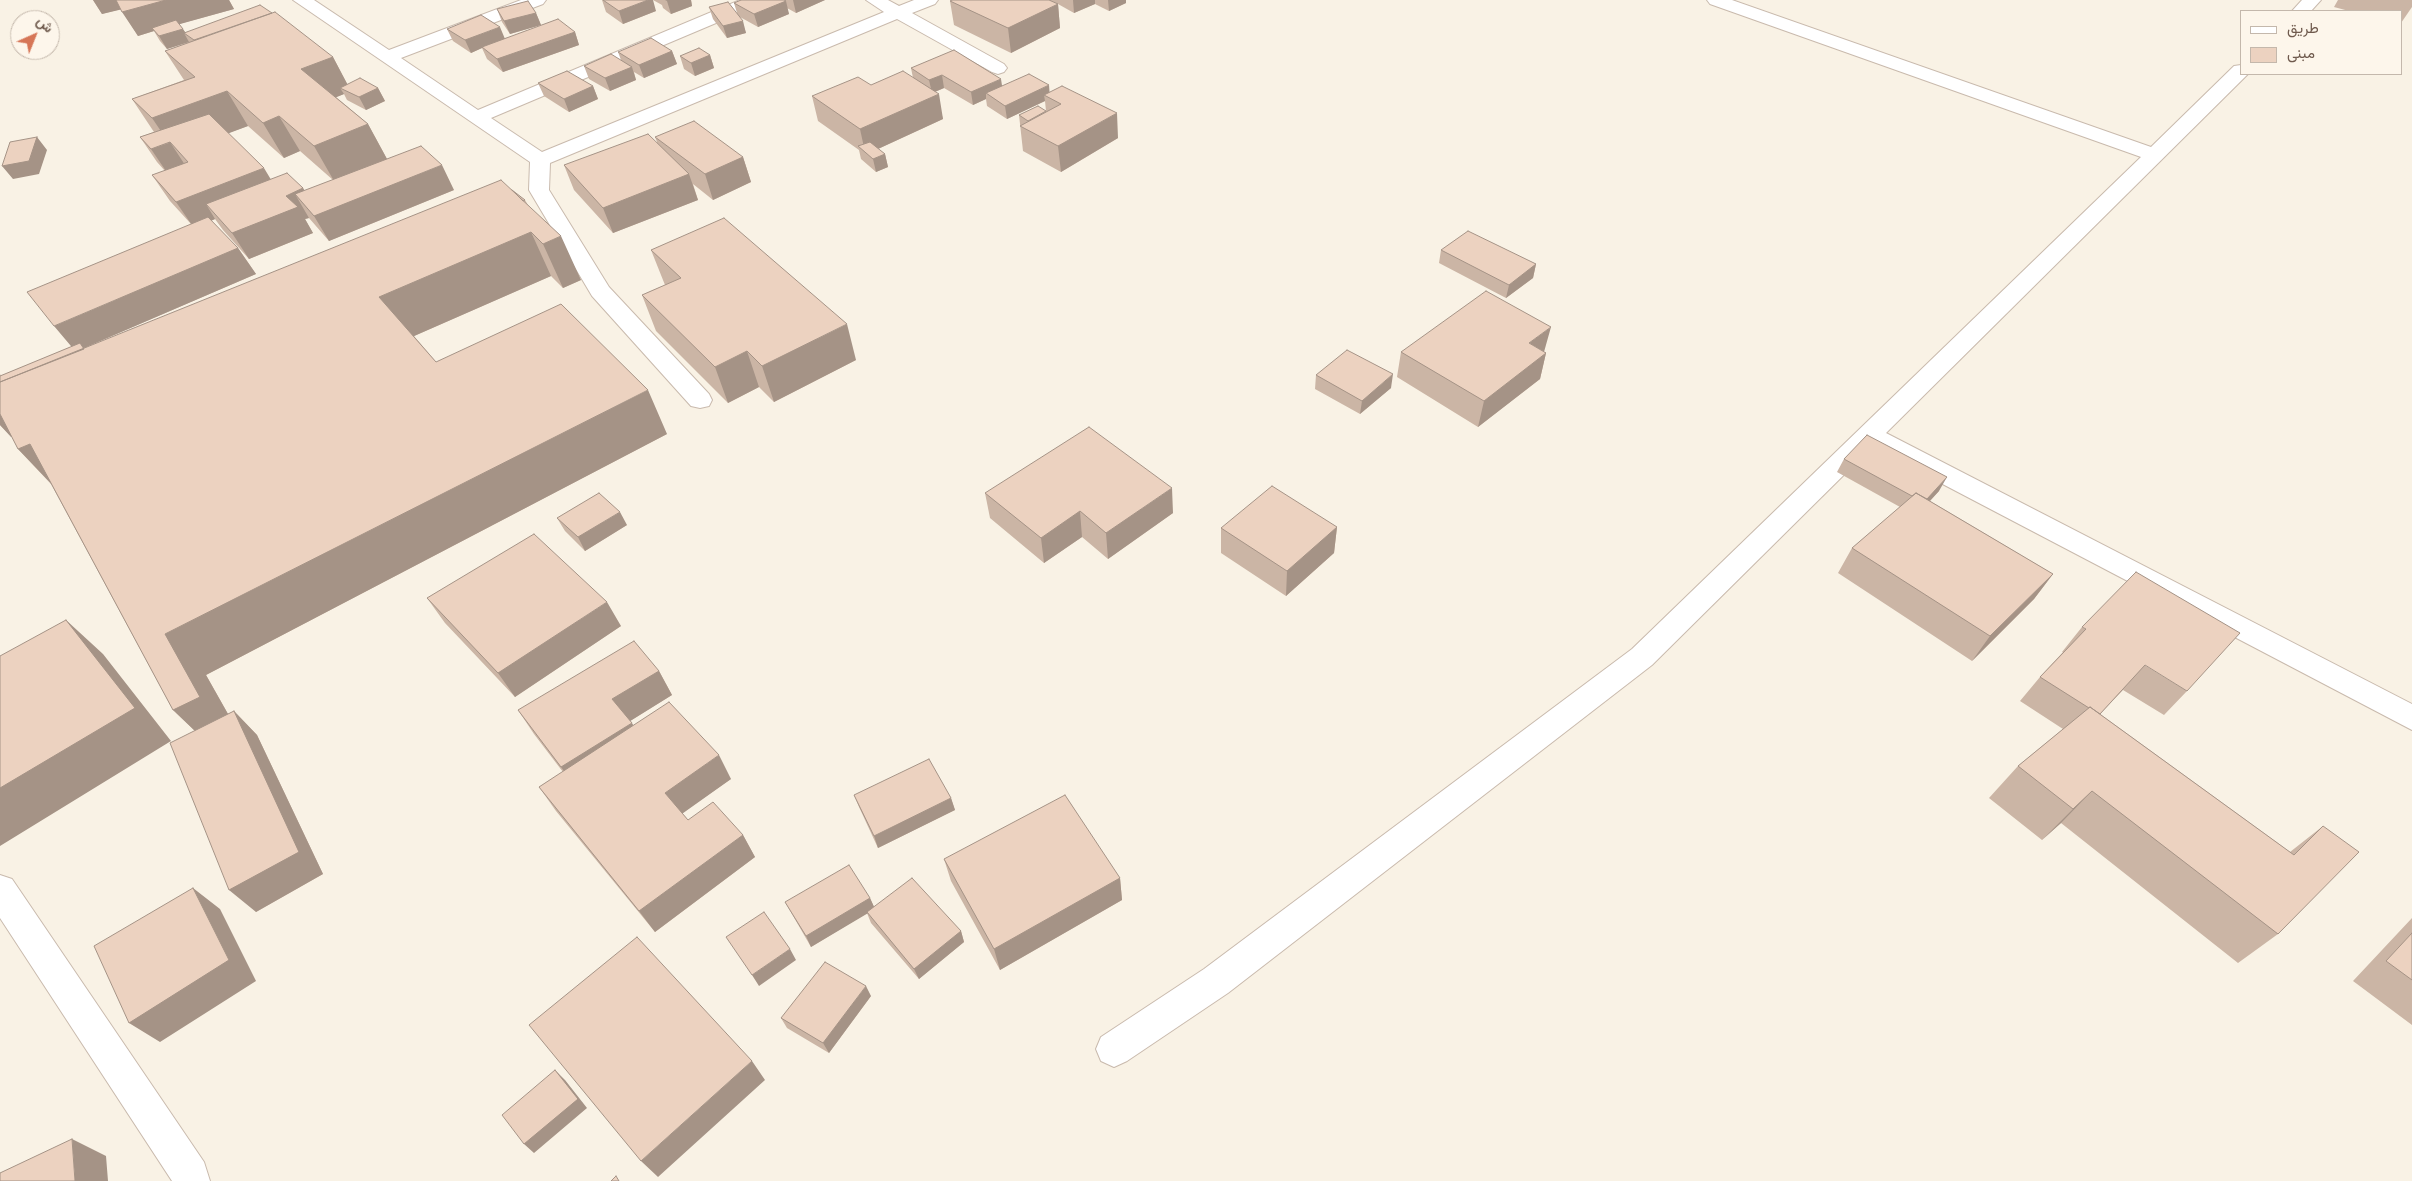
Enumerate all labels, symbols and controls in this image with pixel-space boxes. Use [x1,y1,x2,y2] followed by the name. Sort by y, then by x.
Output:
[10,10,60,60] north arrow
[2240,10,2402,75] legend
[34,14,56,36] text: ش
[2287,21,2319,36] text: طريق
[2287,46,2315,61] text: مبنى

